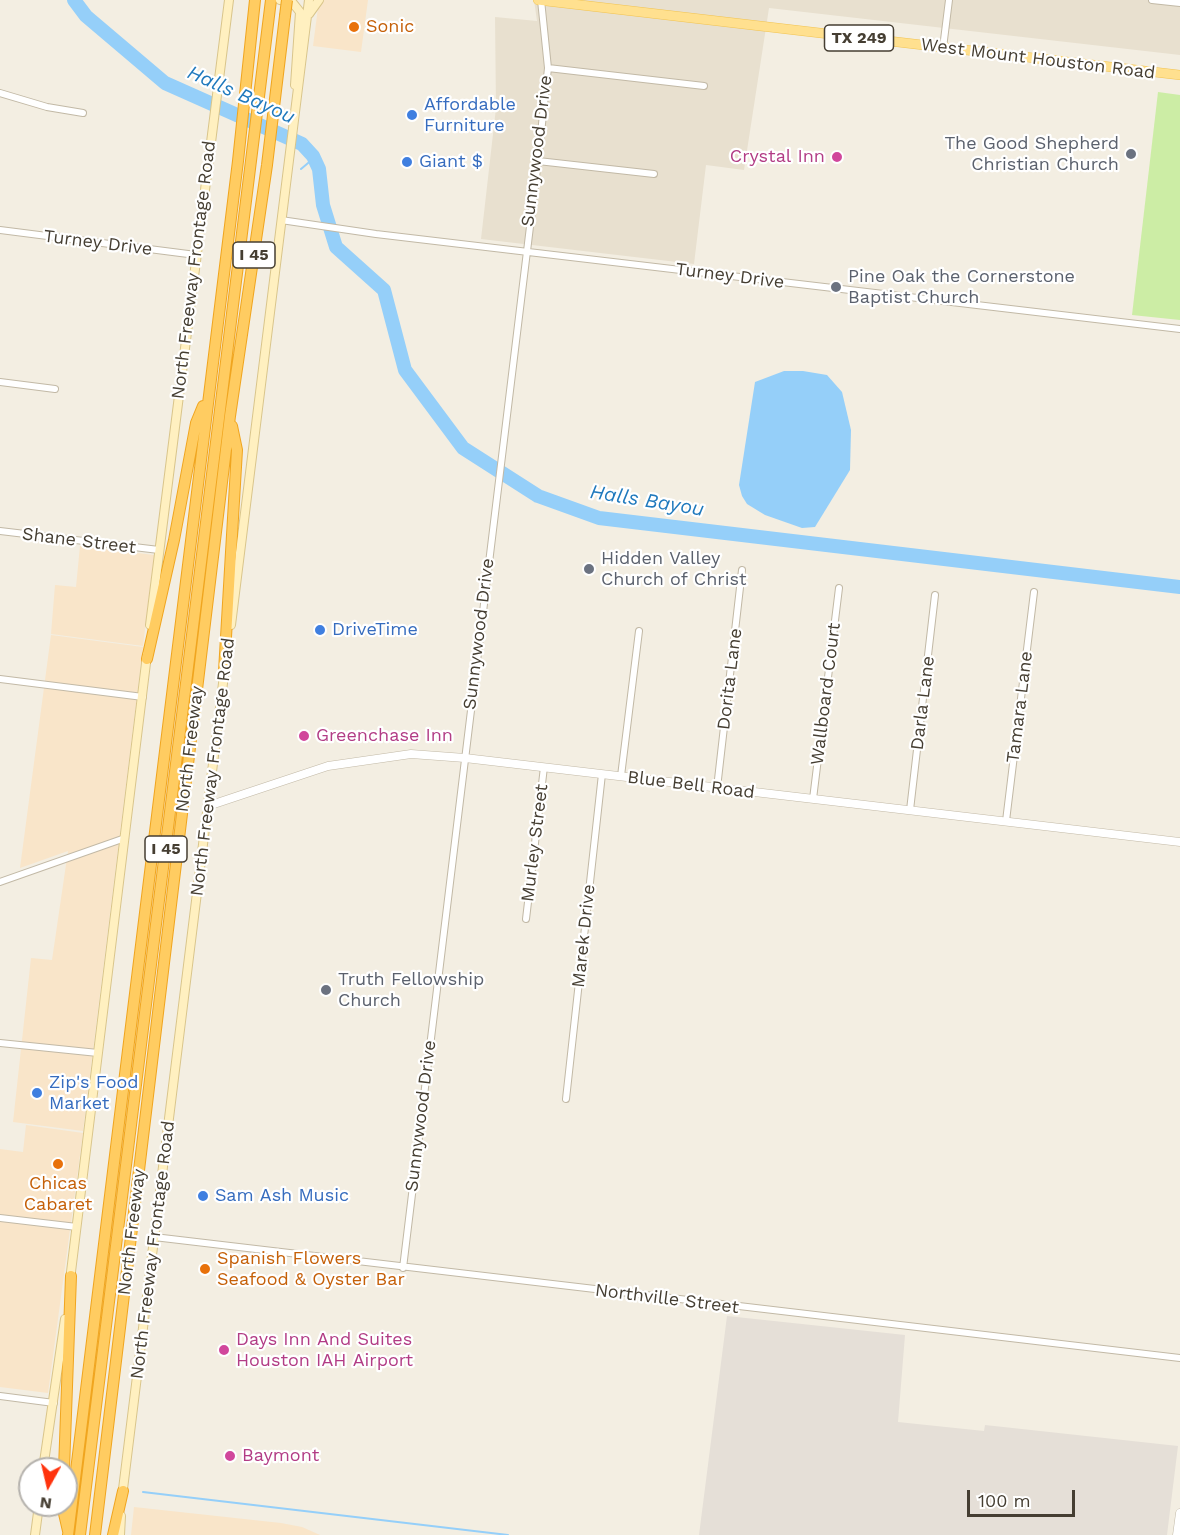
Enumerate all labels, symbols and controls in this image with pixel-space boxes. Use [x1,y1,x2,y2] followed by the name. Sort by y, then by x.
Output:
[366,16,414,38] place label: Sonic
[347,20,361,34] marker: Sonic
[824,25,894,51] road number: TX 249
[920,34,1156,84] street label: West Mount Houston Road
[184,61,298,129] water label: Halls Bayou
[517,74,557,228] street label: Sunnywood Drive
[424,94,516,136] place label: Affordable Furniture
[405,108,419,122] marker: Affordable Furniture
[945,133,1119,176] place label: The Good Shepherd Christian Church
[167,140,221,400] street label: North Freeway Frontage Road
[730,146,825,168] place label: Crystal Inn
[1124,147,1138,161] marker: The Good Shepherd Christian Church
[830,150,844,164] marker: Crystal Inn
[419,151,483,173] place label: Giant $
[400,155,414,169] marker: Giant $
[42,226,154,260] street label: Turney Drive
[233,242,275,268] road number: I 45
[674,259,786,293] street label: Turney Drive
[848,266,1075,308] place label: Pine Oak the Cornerstone Baptist Church
[829,280,843,294] marker: Pine Oak the Cornerstone Baptist Church
[588,480,706,522] water label: Halls Bayou
[21,523,137,559] street label: Shane Street
[601,548,747,590] place label: Hidden Valley Church of Christ
[459,557,499,711] street label: Sunnywood Drive
[582,562,596,576] marker: Hidden Valley Church of Christ
[332,619,418,641] place label: DriveTime
[807,622,845,766] street label: Wallboard Court
[313,623,327,637] marker: DriveTime
[713,627,747,731] street label: Dorita Lane
[186,637,240,897] street label: North Freeway Frontage Road
[1002,650,1038,764] street label: Tamara Lane
[907,655,939,751] street label: Darla Lane
[172,685,208,813] street label: North Freeway
[316,725,453,747] place label: Greenchase Inn
[297,729,311,743] marker: Greenchase Inn
[626,766,756,804] street label: Blue Bell Road
[517,783,553,903] street label: Murley Street
[145,836,187,862] road number: I 45
[568,883,600,989] street label: Marek Drive
[338,969,484,1012] place label: Truth Fellowship Church
[319,983,333,997] marker: Truth Fellowship Church
[401,1039,441,1193] street label: Sunnywood Drive
[49,1072,139,1114] place label: Zip's Food Market
[30,1086,44,1100] marker: Zip's Food Market
[126,1120,180,1380] street label: North Freeway Frontage Road
[51,1157,65,1171] marker: Chicas Cabaret
[114,1168,150,1296] street label: North Freeway
[24,1173,92,1216] place label: Chicas Cabaret
[215,1185,349,1207] place label: Sam Ash Music
[196,1189,210,1203] marker: Sam Ash Music
[217,1248,405,1290] place label: Spanish Flowers Seafood & Oyster Bar
[198,1262,212,1276] marker: Spanish Flowers Seafood & Oyster Bar
[594,1279,740,1319] street label: Northville Street
[236,1329,413,1372] place label: Days Inn And Suites Houston IAH Airport
[217,1343,231,1357] marker: Days Inn And Suites Houston IAH Airport
[242,1445,319,1467] place label: Baymont
[223,1449,237,1463] marker: Baymont
[18,1457,78,1517] north arrow
[970,1478,1078,1516] scale bar
[978,1490,1031,1511] text: 100 m
[39,1493,53,1514] text: N

